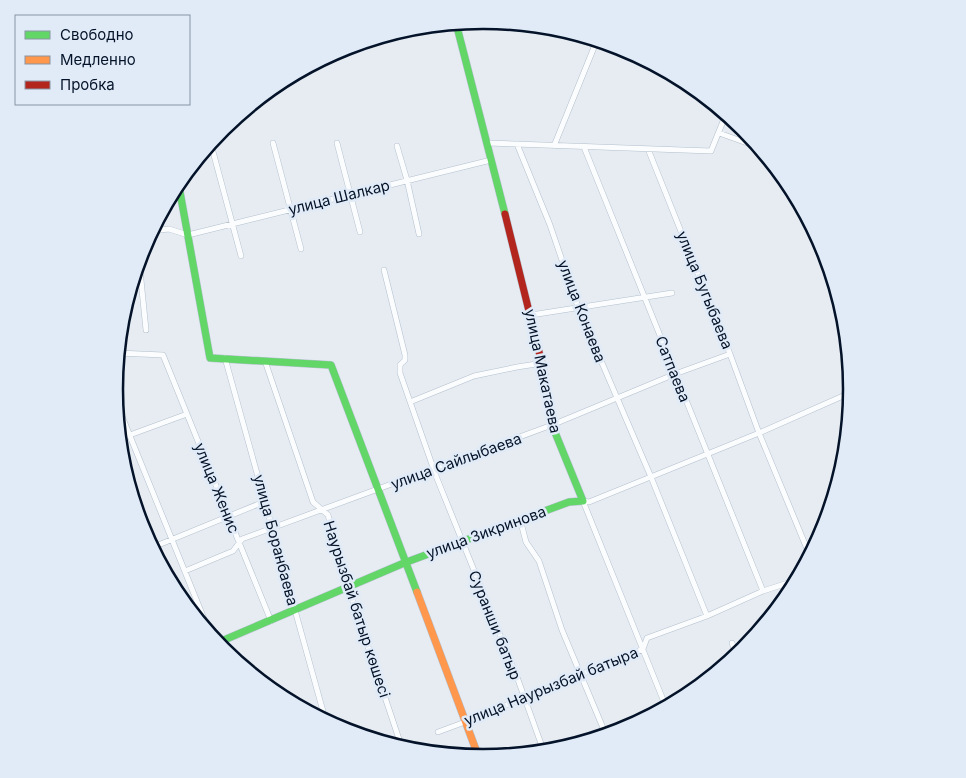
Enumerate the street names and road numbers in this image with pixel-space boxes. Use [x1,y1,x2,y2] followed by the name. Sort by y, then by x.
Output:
[286,175,392,219] street label: улица Шалкар
[673,228,737,352] street label: улица Бугыбаева
[554,257,610,365] street label: улица Конаева
[521,307,565,435] street label: улица Макатаева
[651,333,695,405] street label: Сатпаева
[388,429,524,493] street label: улица Сайлыбаева
[190,440,244,536] street label: улица Женис
[249,472,303,608] street label: улица Боранбаева
[424,502,548,562] street label: улица Зикринова
[319,518,395,700] street label: Наурызбай батыр көшесі
[464,568,526,682] street label: Суранши батыр
[461,642,641,730] street label: улица Наурызбай батыра

